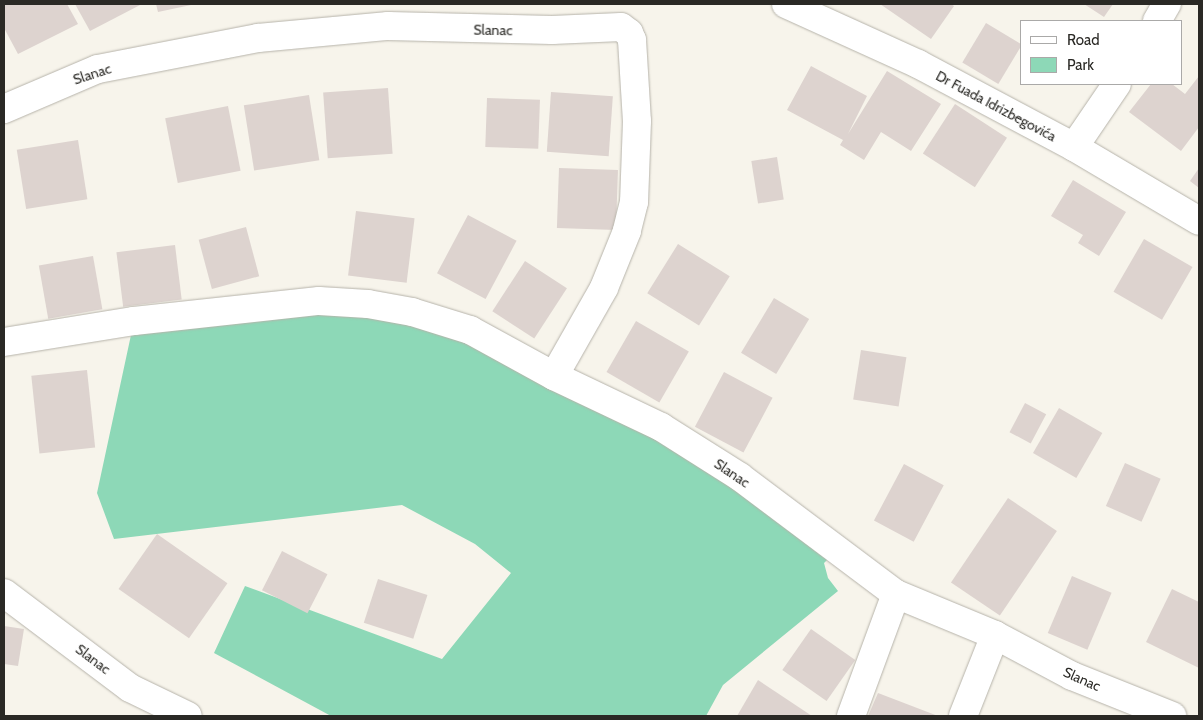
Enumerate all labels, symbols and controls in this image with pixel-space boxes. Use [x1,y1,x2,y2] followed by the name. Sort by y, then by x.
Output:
[1020,20,1183,85] legend
[473,21,513,39] street label: Slanac
[1067,31,1100,49] text: Road
[1067,56,1094,74] text: Park
[71,60,113,88] street label: Slanac
[933,67,1059,145] street label: Dr Fuada Idrizbegovića
[711,455,753,491] street label: Slanac
[72,641,114,677] street label: Slanac
[1061,663,1103,695] street label: Slanac

